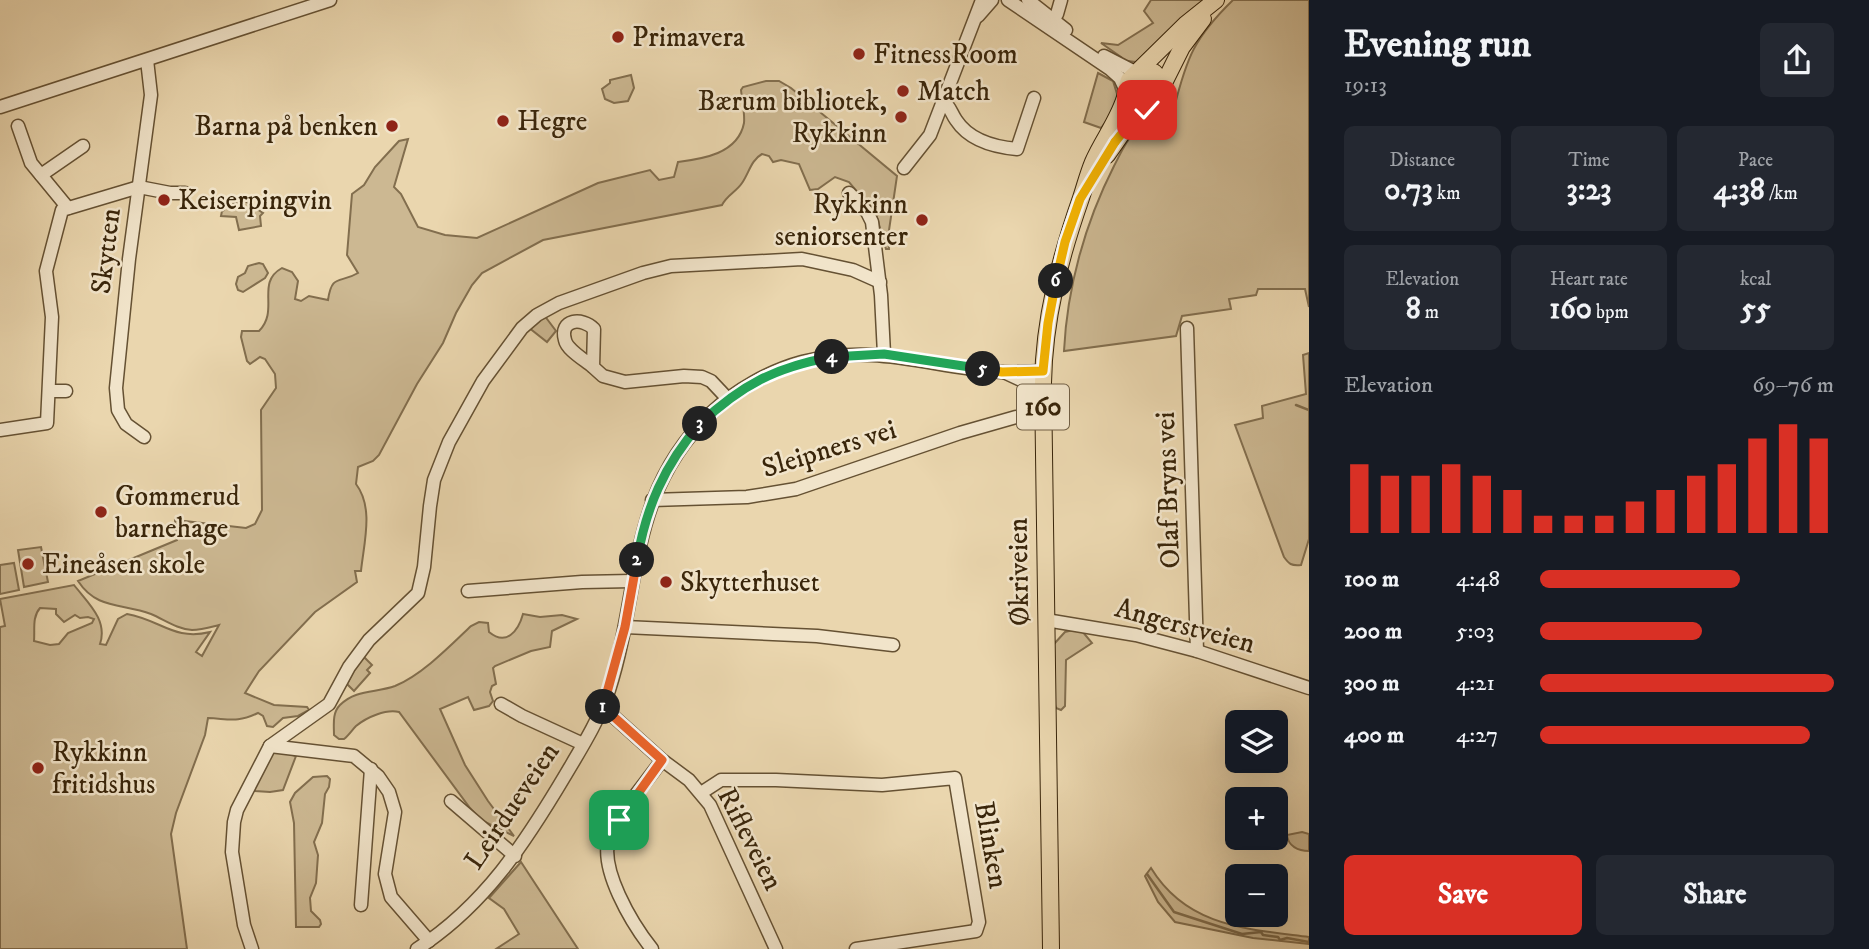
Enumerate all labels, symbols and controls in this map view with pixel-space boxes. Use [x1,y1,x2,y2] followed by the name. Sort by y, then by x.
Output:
[632,20,745,55] place label: Primavera
[1344,21,1531,69] text: Evening run
[1760,23,1834,97] button: share
[610,29,626,45] marker: Primavera
[873,37,1018,72] place label: FitnessRoom
[851,46,867,62] marker: FitnessRoom
[1344,71,1387,100] text: 19:13
[917,74,991,109] place label: Match
[1117,80,1177,140] pin
[895,83,911,99] marker: Match
[698,84,887,151] place label: Bærum bibliotek, Rykkinn
[1128,91,1166,129] icon: check
[517,104,587,139] place label: Hegre
[194,109,378,144] place label: Barna på benken
[893,109,909,125] marker: Bærum bibliotek, Rykkinn
[495,113,511,129] marker: Hegre
[384,118,400,134] marker: Barna på benken
[1390,149,1455,172] text: Distance
[1568,149,1610,172] text: Time
[1738,149,1773,172] text: Pace
[1384,172,1433,209] text: 0.73
[1567,172,1611,209] text: 3:23
[1714,172,1765,209] text: 4:38
[1433,182,1460,205] text: km
[1765,182,1798,205] text: /km
[178,183,332,218] place label: Keiserpingvin
[775,187,909,254] place label: Rykkinn seniorsenter
[156,192,172,208] marker: Keiserpingvin
[83,206,129,296] street label: Skytten
[914,212,930,228] marker: Rykkinn seniorsenter
[1038,264,1074,298] pin: 6
[1386,268,1459,291] text: Elevation
[1550,268,1628,291] text: Heart rate
[1740,268,1771,291] text: kcal
[1051,269,1060,292] text: 6
[1406,291,1421,328] text: 8
[1549,291,1592,328] text: 160
[1741,291,1771,328] text: 55
[1421,301,1439,324] text: m
[1592,301,1629,324] text: bpm
[814,340,850,374] pin: 4
[826,345,837,368] text: 4
[965,352,1000,386] pin: 5
[978,357,987,380] text: 5
[1344,371,1433,400] text: Elevation
[1752,371,1834,400] text: 69–76 m
[1017,384,1069,430] road number: 160
[682,406,718,442] pin: 3
[1148,411,1188,569] street label: Olaf Bryns vei
[696,412,703,435] text: 3
[758,412,900,486] street label: Sleipners vei
[115,479,240,546] place label: Gommerud barnehage
[93,504,109,520] marker: Gommerud barnehage
[1001,517,1037,627] street label: Økriveien
[620,542,654,578] pin: 2
[42,547,205,582] place label: Eineåsen skole
[632,548,641,571] text: 2
[20,556,36,572] marker: Eineåsen skole
[680,565,820,600] place label: Skytterhuset
[1344,565,1399,594] text: 100 m
[1456,565,1500,594] text: 4:48
[658,574,674,590] marker: Skytterhuset
[1111,590,1259,662] street label: Angerstveien
[1344,617,1402,646] text: 200 m
[1456,617,1494,646] text: 5:03
[1344,669,1400,698] text: 300 m
[1456,669,1495,698] text: 4:21
[586,690,620,724] pin: 1
[599,695,606,718] text: 1
[1225,710,1288,927] map controls
[1225,710,1288,773] button: layers
[1344,721,1404,750] text: 400 m
[1456,721,1498,750] text: 4:27
[52,735,155,802] place label: Rykkinn fritidshus
[457,736,567,876] street label: Leirdueveien
[30,760,46,776] marker: Rykkinn fritidshus
[709,782,791,897] street label: Rifleveien
[1225,787,1288,850] button: +
[589,790,649,850] pin
[966,799,1016,892] street label: Blinken
[600,801,638,839] icon: arrive
[1344,855,1582,935] button: Save
[1596,855,1834,935] button: Share
[1225,864,1288,927] button: −

